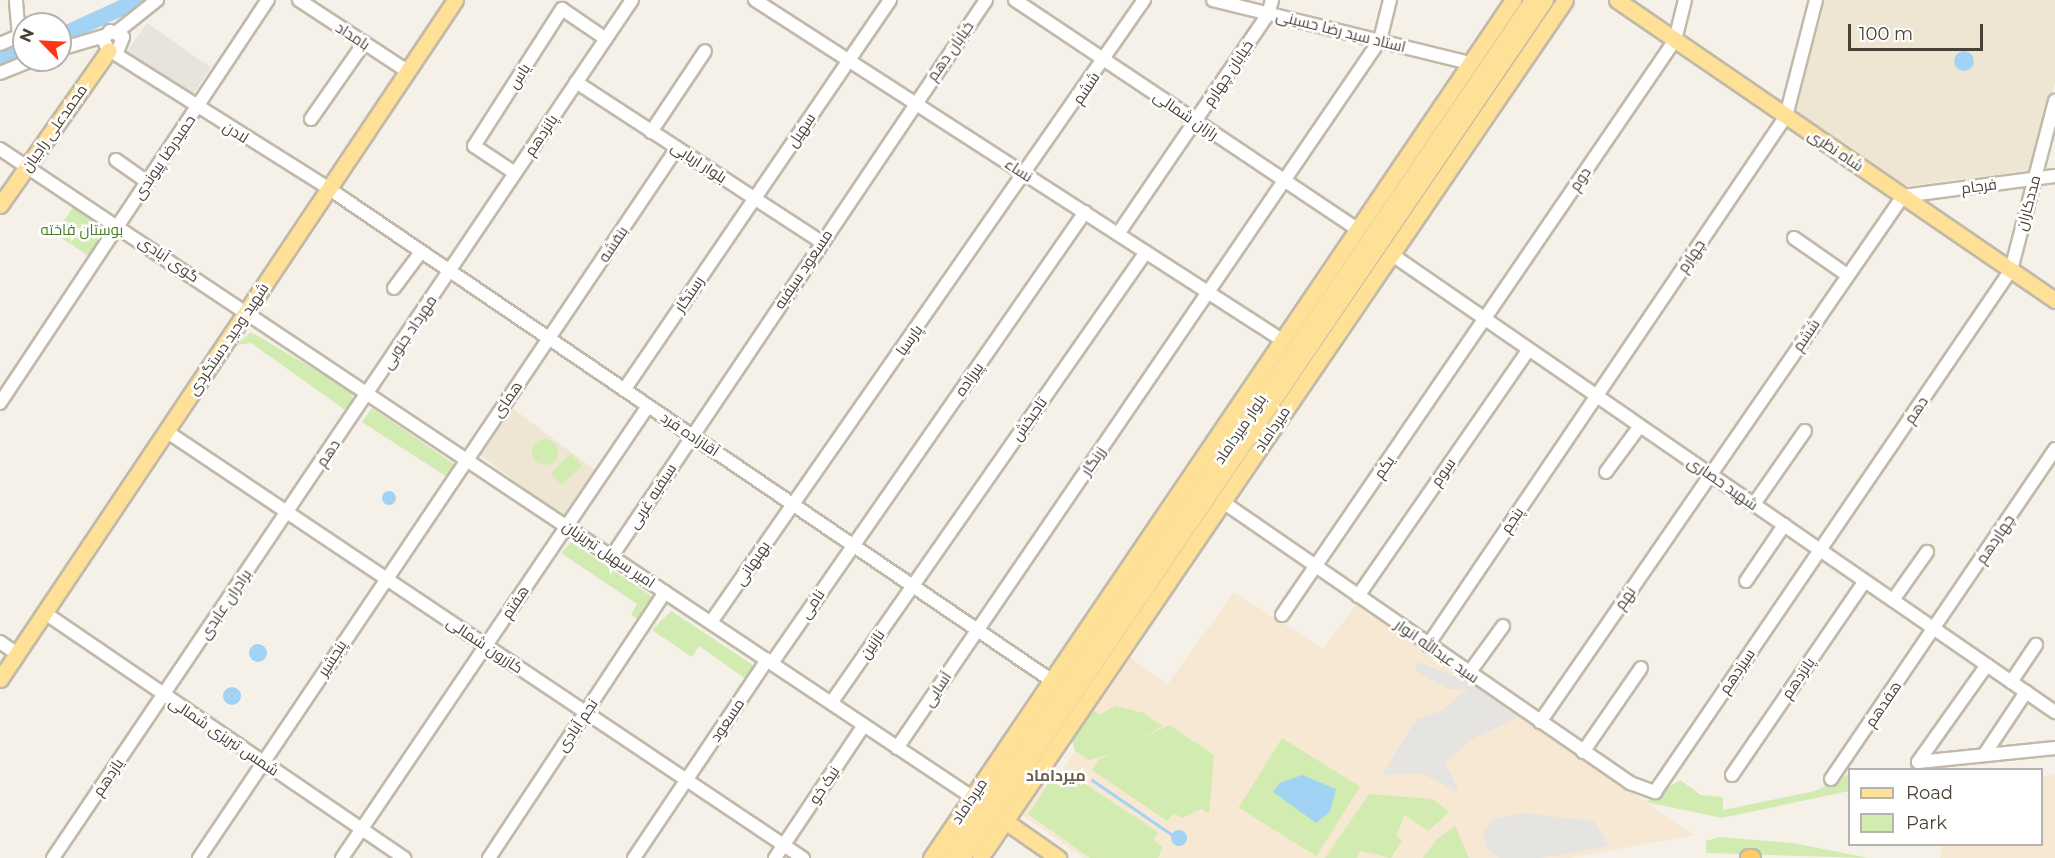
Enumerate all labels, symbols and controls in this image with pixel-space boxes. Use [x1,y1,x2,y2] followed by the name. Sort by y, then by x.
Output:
[1274,6,1408,56] street label: استاد سید رضا حسینی
[12,12,72,72] north arrow
[1851,12,1986,50] scale bar
[332,18,374,54] street label: بامداد
[923,18,977,84] street label: خیابان دهم
[1859,23,1913,45] text: 100 m
[16,26,38,45] text: N
[1199,37,1257,109] street label: خیابان چهارم
[504,60,534,92] street label: یاس
[1069,68,1103,108] street label: ششم
[17,81,91,175] street label: محمدعلی راجیان
[1150,87,1222,143] street label: رازان شمالی
[783,110,819,150] street label: سهیل
[129,111,199,203] street label: حمیدرضا پیوندی
[521,111,561,159] street label: پانزدهم
[220,117,252,147] street label: لادن
[1805,125,1867,175] street label: شاه نظری
[668,137,730,187] street label: بلوار اربابی
[1002,154,1036,186] street label: نساء
[1566,164,1594,194] street label: دوم
[2012,173,2044,233] street label: مددکاران
[1960,175,1998,197] street label: فرجام
[41,221,123,239] park label: بوستان فاخته
[594,223,632,265] street label: بنفشه
[770,226,836,312] street label: مسعود سیفیه
[135,232,203,286] street label: گوی آبادی
[1673,236,1709,276] street label: چهارم
[670,272,708,316] street label: رستگار
[184,279,272,399] street label: شهید وحید دستگردی
[378,292,440,372] street label: مهرداد جنوبی
[1789,315,1823,355] street label: ششم
[892,321,926,359] street label: پارسیا
[951,359,987,399] street label: پیرزاده
[488,377,526,421] street label: همای
[1210,391,1270,467] street label: بلوار میرداماد
[1900,393,1932,427] street label: دهم
[1008,394,1050,444] street label: تاجبخش
[1250,403,1294,455] street label: میرداماد
[657,408,723,460] street label: آقازاده فرد
[312,436,344,470] street label: دهم
[1077,443,1109,479] street label: زرنگار
[1370,452,1398,482] street label: یکم
[1684,452,1762,514] street label: شهید حصاری
[1427,454,1459,490] street label: سوم
[624,460,680,532] street label: سیفیه غربی
[1497,504,1527,536] street label: پنجم
[1972,511,2018,567] street label: چهاردهم
[559,516,659,592] street label: امیر سهیل تبریزیان
[731,537,773,589] street label: بهبهانی
[195,566,255,642] street label: برادران عابدی
[498,582,532,622] street label: هفتم
[1611,583,1639,613] street label: نهم
[796,586,828,622] street label: نامی
[443,613,527,677] street label: کازرون شمالی
[1391,615,1483,687] street label: سید عبدالله انوار
[856,626,888,662] street label: نازنین
[314,637,350,679] street label: پنجشیر
[1715,645,1759,697] street label: سیزدهم
[1778,654,1818,702] street label: پانزدهم
[919,668,955,710] street label: آسایی
[1861,678,1905,730] street label: هفدهم
[166,693,282,779] street label: شمس تبریزی شمالی
[553,695,601,755] street label: نجم آبادی
[706,695,748,745] street label: مسعود
[89,755,127,799] street label: یازدهم
[805,763,843,807] street label: نیک خو
[1026,766,1086,786] district label: میرداماد
[1848,768,2043,846] legend
[947,775,991,827] street label: میرداماد
[1906,782,1953,804] text: Road
[1906,812,1947,834] text: Park

